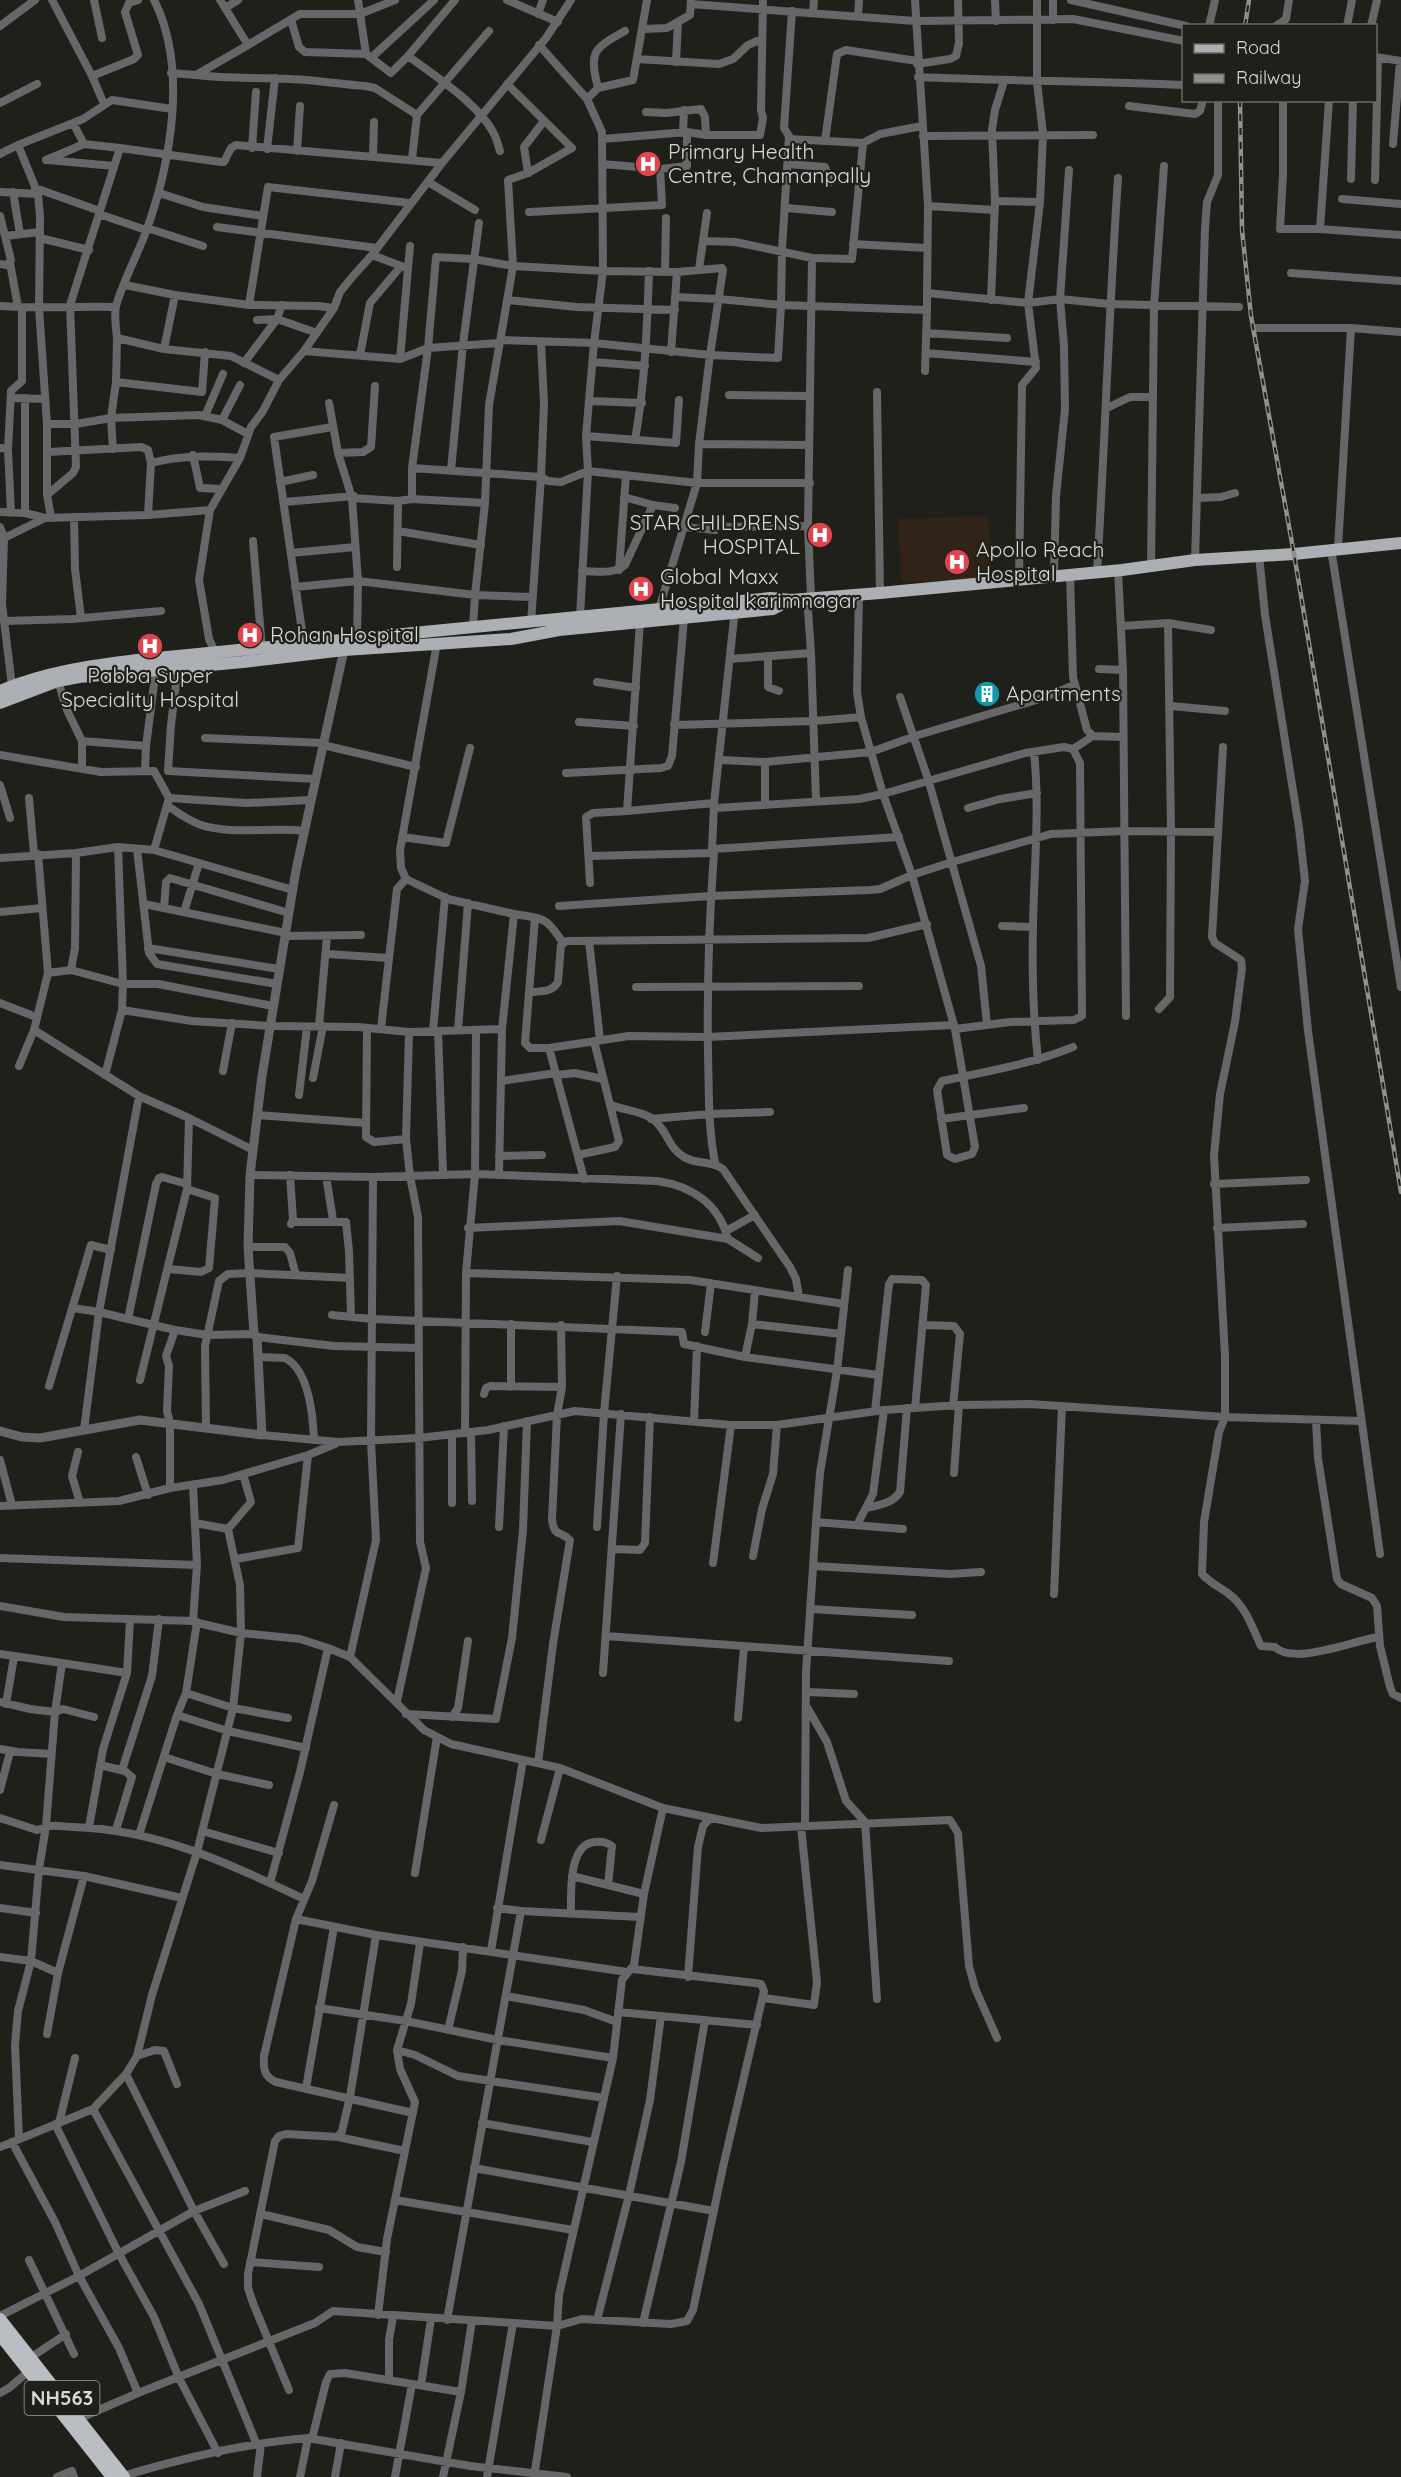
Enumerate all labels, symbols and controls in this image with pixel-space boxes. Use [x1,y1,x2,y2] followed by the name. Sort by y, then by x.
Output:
[1182,24,1377,102] legend
[1236,36,1281,59] text: Road
[1236,66,1302,89] text: Railway
[668,138,871,188] place label: Primary Health Centre, Chamanpally
[633,149,663,179] hospital icon: Primary Health Centre, Chamanpally
[630,509,800,559] place label: STAR CHILDRENS HOSPITAL
[805,520,835,550] hospital icon: STAR CHILDRENS HOSPITAL
[976,536,1104,586] place label: Apollo Reach Hospital
[942,547,972,577] hospital icon: Apollo Reach Hospital
[660,563,860,613] place label: Global Maxx Hospital karimnagar
[626,574,656,604] hospital icon: Global Maxx Hospital karimnagar
[235,620,265,650] hospital icon: Rohan Hospital
[270,621,419,647] place label: Rohan Hospital
[135,631,165,661] hospital icon: Pabba Super Speciality Hospital
[61,662,239,712] place label: Pabba Super Speciality Hospital
[972,679,1002,709] building icon: Apartments
[1006,680,1121,706] place label: Apartments
[25,2381,100,2415] road number: NH563

